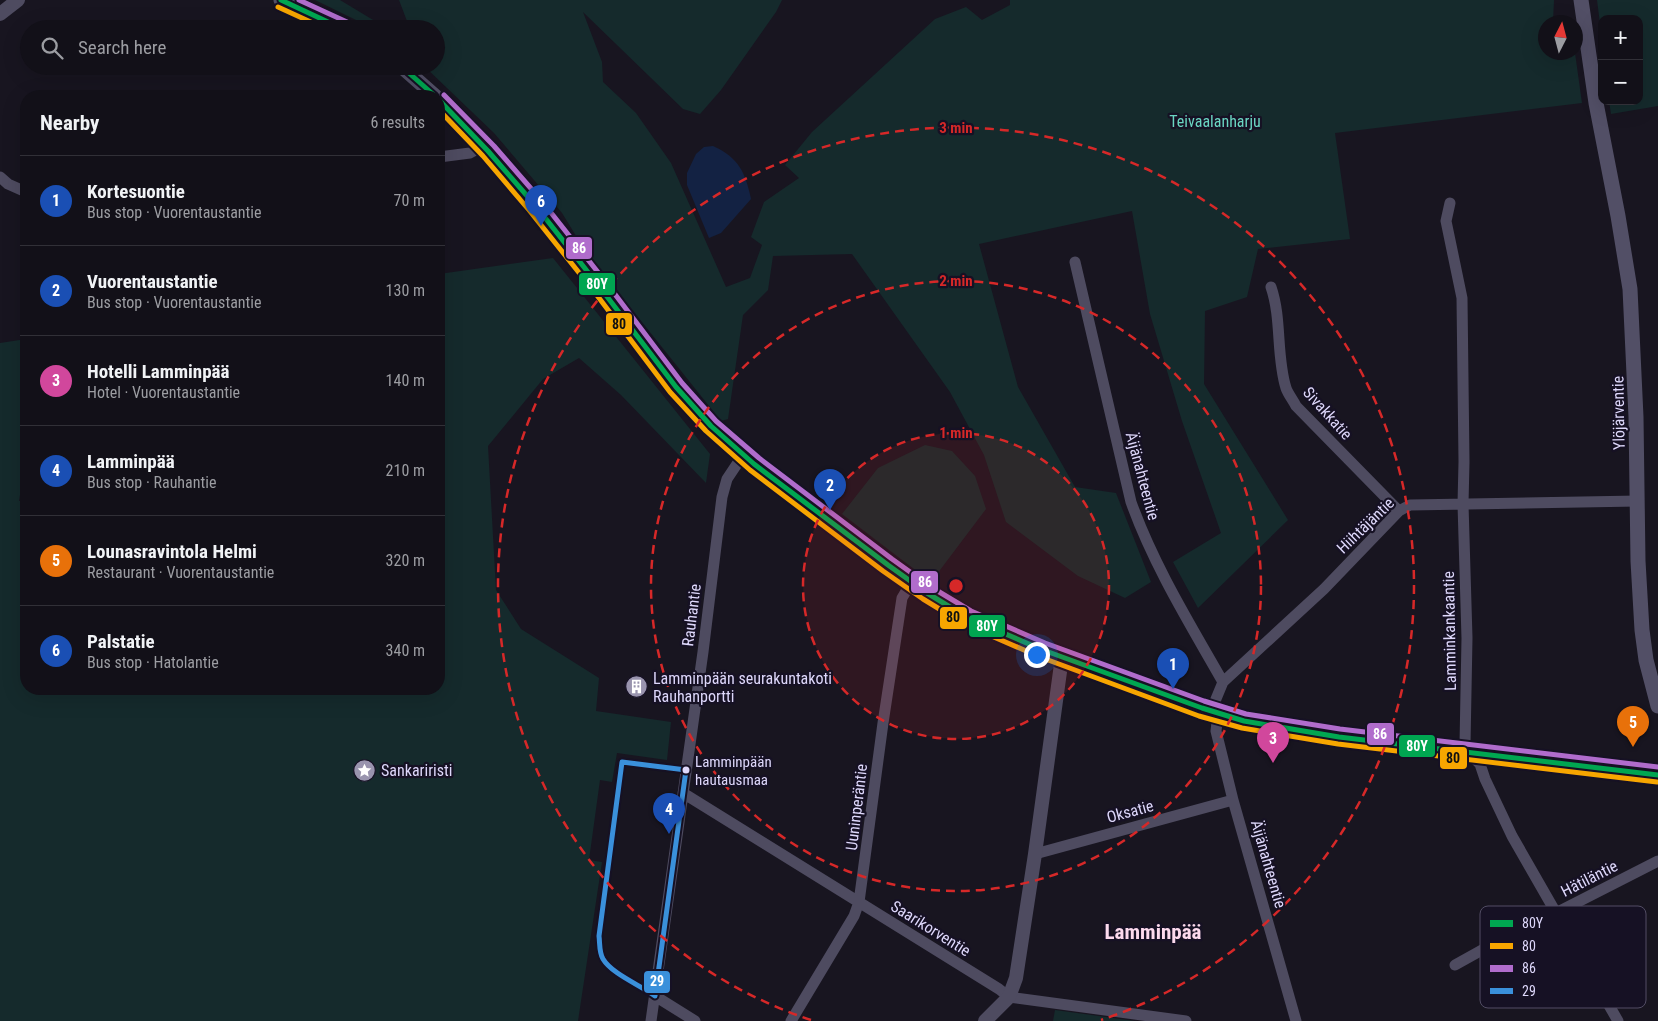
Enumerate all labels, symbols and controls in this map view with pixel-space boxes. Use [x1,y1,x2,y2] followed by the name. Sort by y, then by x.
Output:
[1538,15,1583,60] north arrow
[1598,15,1643,105] map controls
[1598,15,1643,60] button: +
[20,20,445,75] search box
[38,34,66,62] icon: search
[78,36,166,59] text: Search here
[1598,60,1643,105] button: −
[40,111,99,135] text: Nearby
[1169,112,1261,131] park label: Teivaalanharju
[370,113,425,132] text: 6 results
[939,119,973,137] text: 3 min
[87,180,185,203] text: Kortesuontie
[525,185,557,226] pin: 6
[52,191,60,210] text: 1
[393,191,425,210] text: 70 m
[87,203,261,222] text: Bus stop · Vuorentaustantie
[565,236,593,260] line badge: 86
[572,240,586,256] text: 86
[87,270,218,293] text: Vuorentaustantie
[578,272,616,296] line badge: 80Y
[939,272,973,290] text: 2 min
[586,276,608,292] text: 80Y
[52,281,60,300] text: 2
[386,281,425,300] text: 130 m
[87,293,261,312] text: Bus stop · Vuorentaustantie
[605,312,633,336] line badge: 80
[612,316,626,332] text: 80
[87,360,229,383] text: Hotelli Lamminpää
[52,371,60,390] text: 3
[386,371,425,390] text: 140 m
[1608,376,1629,450] street label: Ylöjärventie
[87,383,240,402] text: Hotel · Vuorentaustantie
[1299,383,1356,444] street label: Sivakkatie
[939,424,973,442] text: 1 min
[1122,430,1163,522] street label: Äijänahteentie
[87,450,175,473] text: Lamminpää
[52,461,60,480] text: 4
[386,461,425,480] text: 210 m
[814,469,846,510] pin: 2
[87,473,216,492] text: Bus stop · Rauhantie
[1333,493,1398,557] street label: Hiihtäjäntie
[87,540,257,563] text: Lounasravintola Helmi
[52,551,60,570] text: 5
[386,551,425,570] text: 320 m
[87,563,274,582] text: Restaurant · Vuorentaustantie
[910,570,939,594] line badge: 86
[1439,571,1460,691] street label: Lamminkankaantie
[918,574,932,590] text: 86
[947,577,965,595] centre of rings
[678,583,705,647] street label: Rauhantie
[939,606,968,630] line badge: 80
[946,609,960,625] text: 80
[968,614,1006,638] line badge: 80Y
[976,618,998,634] text: 80Y
[87,630,155,653] text: Palstatie
[52,641,60,660] text: 6
[386,641,425,660] text: 340 m
[1024,642,1050,668] your location
[1157,648,1189,689] pin: 1
[87,653,219,672] text: Bus stop · Hatolantie
[653,669,832,706] place label: Lamminpään seurakuntakoti Rauhanportti
[625,675,649,699] building icon: Lamminpään seurakuntakoti Rauhanportti
[1617,706,1649,747] pin: 5
[1257,722,1289,763] pin: 3
[1366,722,1395,746] line badge: 86
[1373,726,1387,742] text: 86
[1398,734,1436,758] line badge: 80Y
[1406,738,1428,754] text: 80Y
[1439,746,1468,770] line badge: 80
[1446,750,1460,766] text: 80
[695,753,772,789] place label: Lamminpään hautausmaa
[353,758,377,782] place icon: Sankariristi
[381,761,452,780] place label: Sankariristi
[842,763,871,851] street label: Uuninperäntie
[681,765,691,775] marker: Lamminpään hautausmaa
[653,793,685,834] pin: 4
[1105,796,1156,827] street label: Oksatie
[1247,818,1290,910] street label: Äijänahteentie
[1558,856,1621,901] street label: Hätiläntie
[887,896,974,960] street label: Saarikorventie
[1480,906,1646,1008] legend
[1522,915,1544,931] text: 80Y
[1105,920,1202,944] district label: Lamminpää
[1522,938,1536,954] text: 80
[1522,960,1536,976] text: 86
[643,970,671,994] line badge: 29
[650,973,664,989] text: 29
[1522,983,1536,999] text: 29

